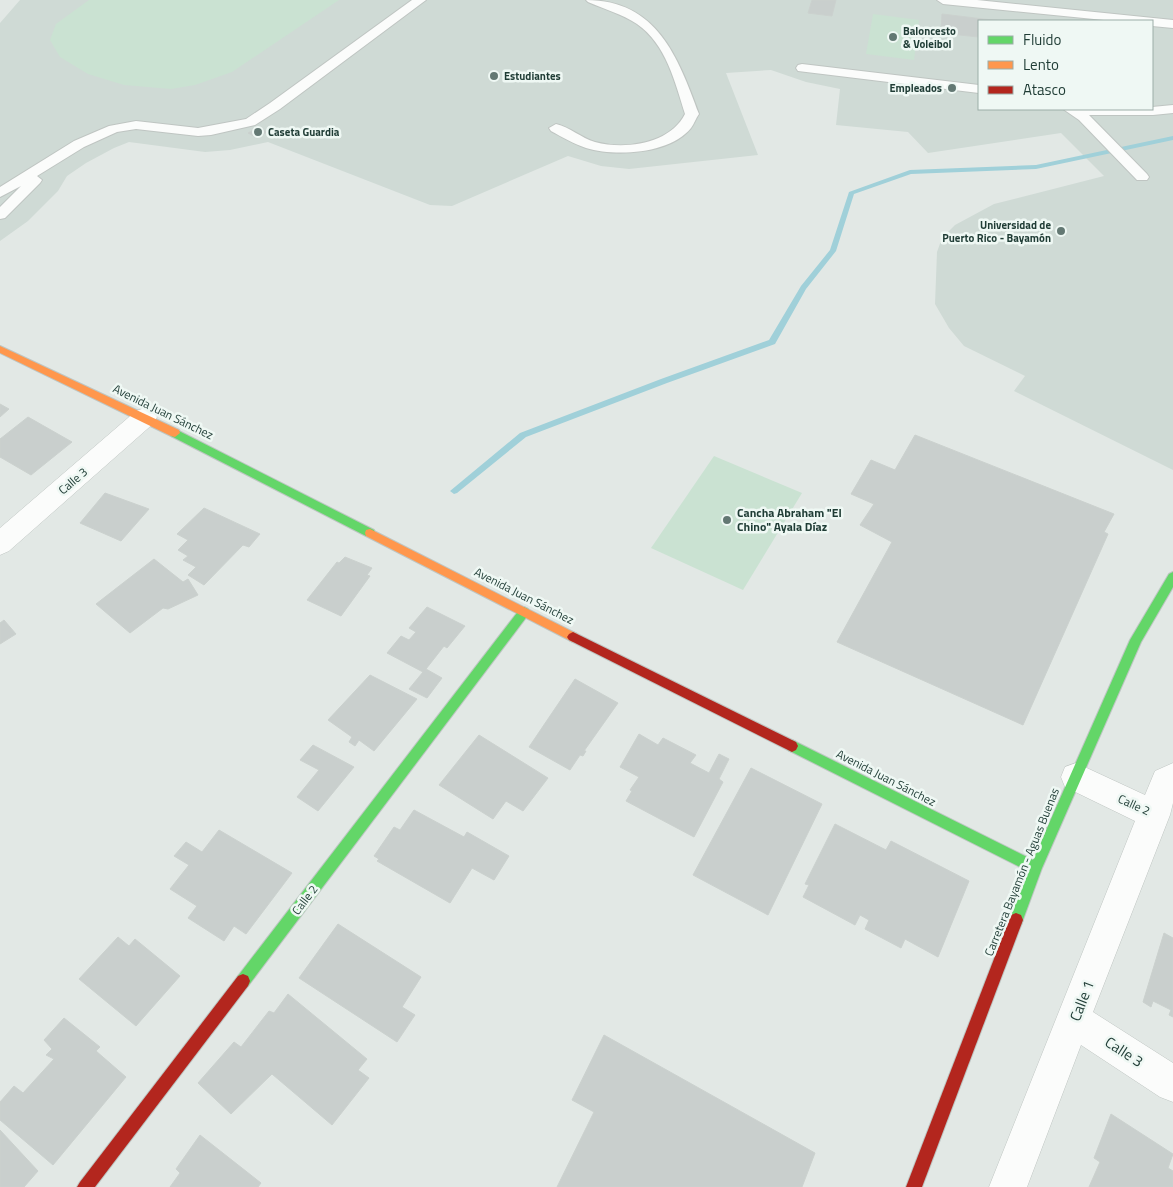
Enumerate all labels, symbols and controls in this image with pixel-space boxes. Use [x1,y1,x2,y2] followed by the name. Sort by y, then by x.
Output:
[978,20,1153,110] legend
[903,23,956,52] place label: Baloncesto & Voleibol
[1023,28,1062,51] text: Fluido
[887,31,899,43] marker: Baloncesto & Voleibol
[1023,53,1059,76] text: Lento
[504,68,561,84] place label: Estudiantes
[488,70,500,82] marker: Estudiantes
[1023,78,1066,101] text: Atasco
[889,80,942,96] place label: Empleados
[946,82,958,94] marker: Empleados
[268,124,340,140] place label: Caseta Guardia
[252,126,264,138] marker: Caseta Guardia
[942,217,1051,246] place label: Universidad de Puerto Rico - Bayamón
[1055,225,1067,237] marker: Universidad de Puerto Rico - Bayamón
[110,379,217,444] street label: Avenida Juan Sánchez
[54,462,92,499] street label: Calle 3
[737,503,842,536] place label: Cancha Abraham "El Chino" Ayala Díaz
[721,514,733,526] marker: Cancha Abraham "El Chino" Ayala Díaz
[471,562,577,629] street label: Avenida Juan Sánchez
[833,744,939,811] street label: Avenida Juan Sánchez
[979,784,1064,959] street label: Carretera Bayamón - Aguas Buenas
[1115,789,1153,820] street label: Calle 2
[287,881,322,919] street label: Calle 2
[1063,977,1100,1024] street label: Calle 1
[1100,1031,1148,1073] street label: Calle 3

